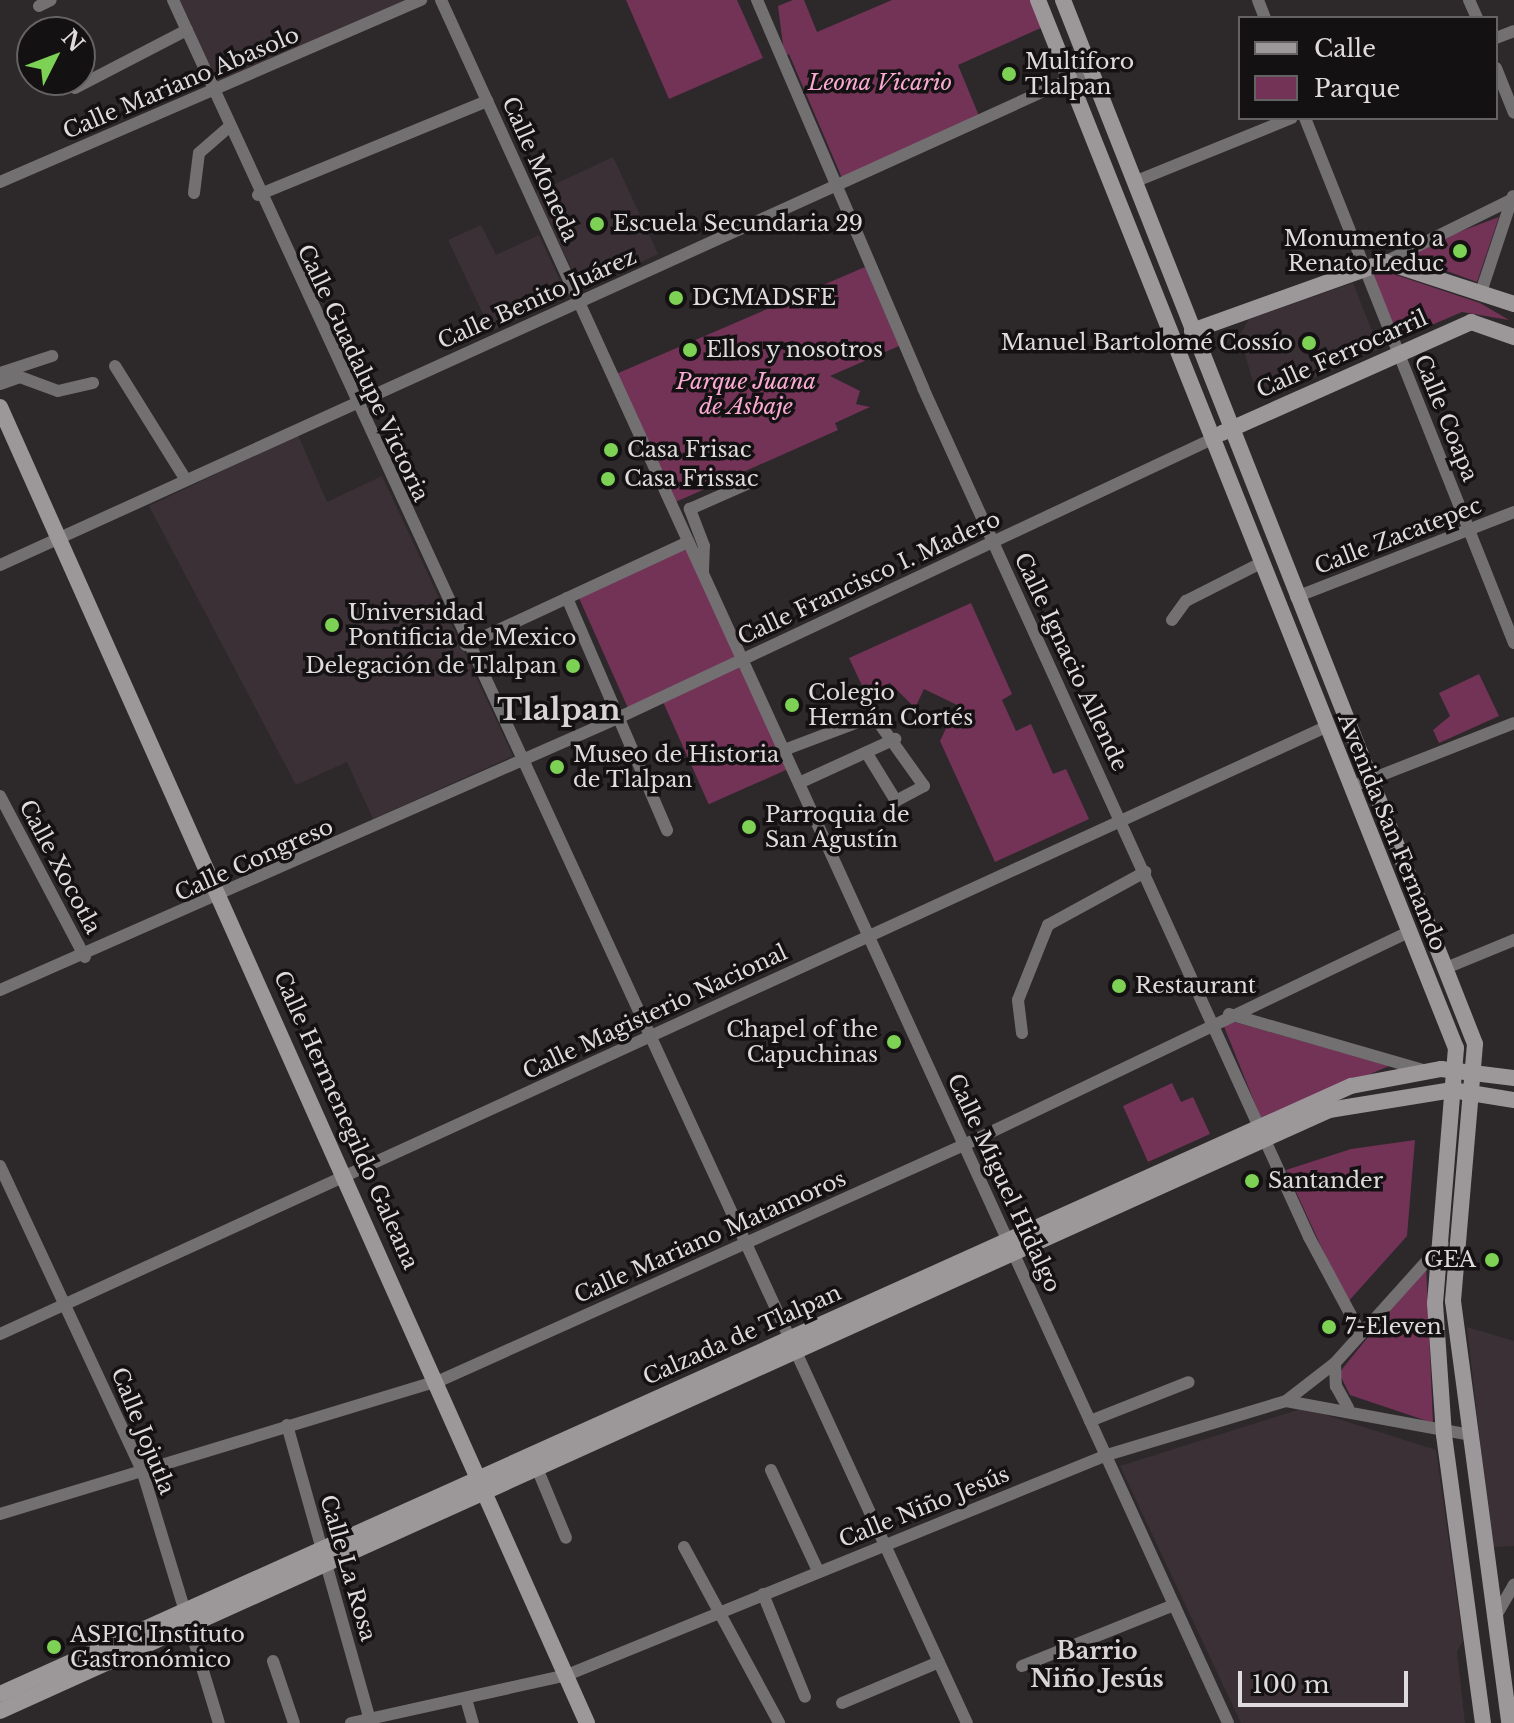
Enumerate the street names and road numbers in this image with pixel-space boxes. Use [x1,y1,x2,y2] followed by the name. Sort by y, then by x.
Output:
[59,21,303,145] street label: Calle Mariano Abasolo
[496,93,584,245] street label: Calle Moneda
[292,240,434,506] street label: Calle Guadalupe Victoria
[434,243,640,355] street label: Calle Benito Juárez
[1252,304,1432,404] street label: Calle Ferrocarril
[1409,351,1483,485] street label: Calle Coapa
[1311,492,1485,580] street label: Calle Zacatepec
[733,505,1005,651] street label: Calle Francisco I. Madero
[1009,548,1133,776] street label: Calle Ignacio Allende
[1332,709,1452,955] street label: Avenida San Fernando
[14,795,106,939] street label: Calle Xocotla
[171,813,337,907] street label: Calle Congreso
[519,939,791,1085] street label: Calle Magisterio Nacional
[268,967,424,1273] street label: Calle Hermenegildo Galeana
[942,1070,1066,1296] street label: Calle Miguel Hidalgo
[570,1165,850,1309] street label: Calle Mariano Matamoros
[638,1279,846,1391] street label: Calzada de Tlalpan
[106,1364,180,1498] street label: Calle Jojutla
[835,1461,1013,1553] street label: Calle Niño Jesús
[314,1492,382,1644] street label: Calle La Rosa

